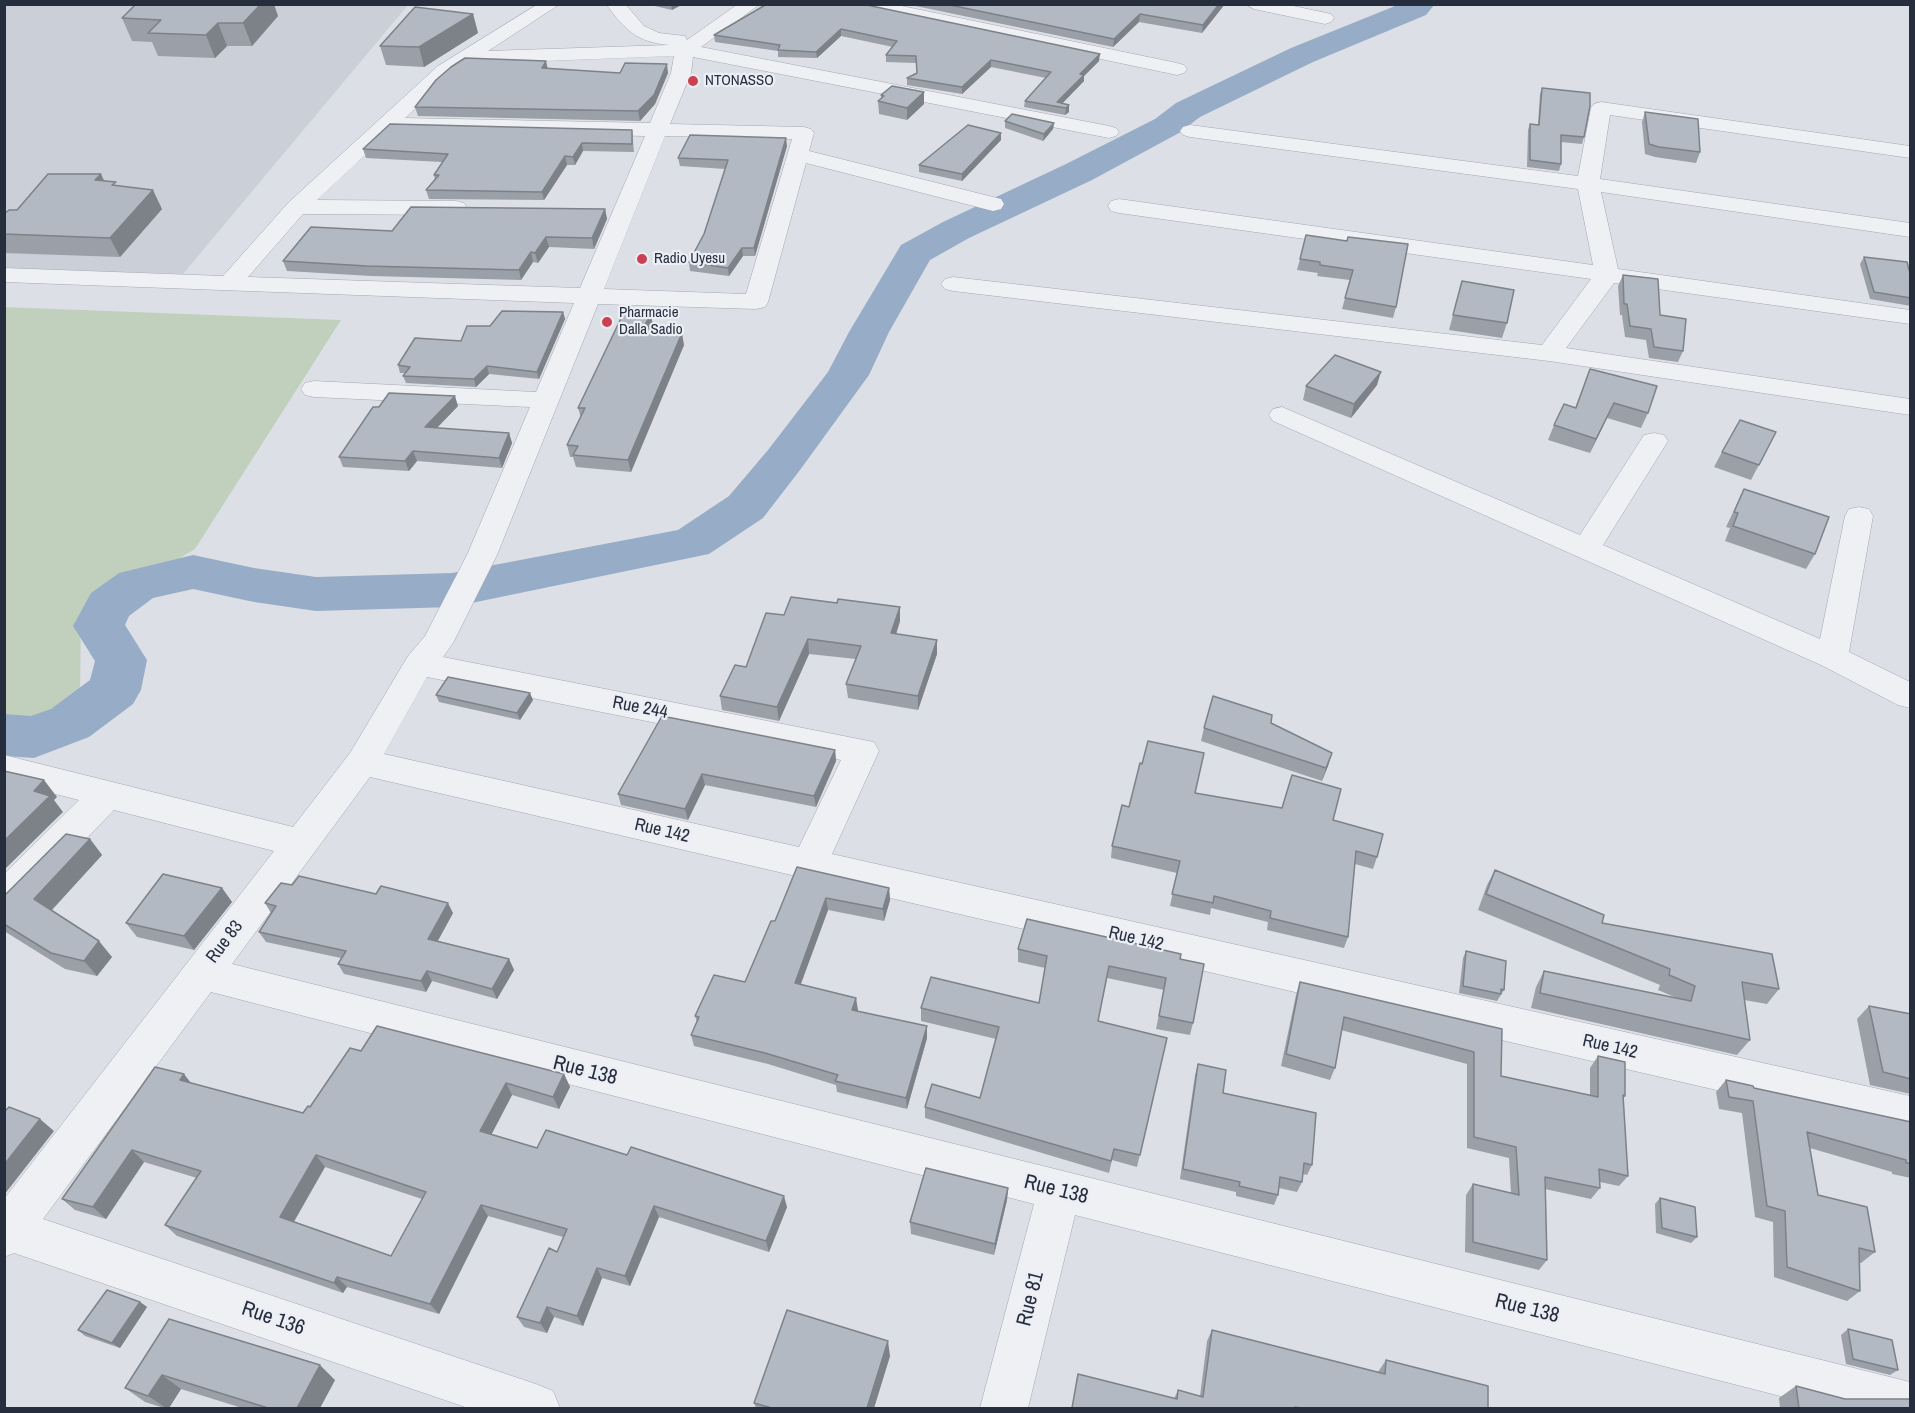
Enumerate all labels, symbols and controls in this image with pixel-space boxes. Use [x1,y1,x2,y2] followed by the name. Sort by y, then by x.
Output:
[705,72,774,90] place label: NTONASSO
[686,74,700,88] marker: NTONASSO
[654,250,725,268] place label: Radio Uyesu
[635,252,649,266] marker: Radio Uyesu
[619,304,683,339] place label: Pharmacie Dalla Sadio
[600,315,614,329] marker: Pharmacie Dalla Sadio
[611,692,669,724] street label: Rue 244
[632,814,692,848] street label: Rue 142
[202,916,248,968] street label: Rue 83
[1106,922,1166,956] street label: Rue 142
[1580,1030,1640,1064] street label: Rue 142
[550,1051,620,1091] street label: Rue 138
[1021,1170,1091,1210] street label: Rue 138
[1012,1269,1050,1329] street label: Rue 81
[1492,1289,1562,1329] street label: Rue 138
[238,1296,308,1342] street label: Rue 136

